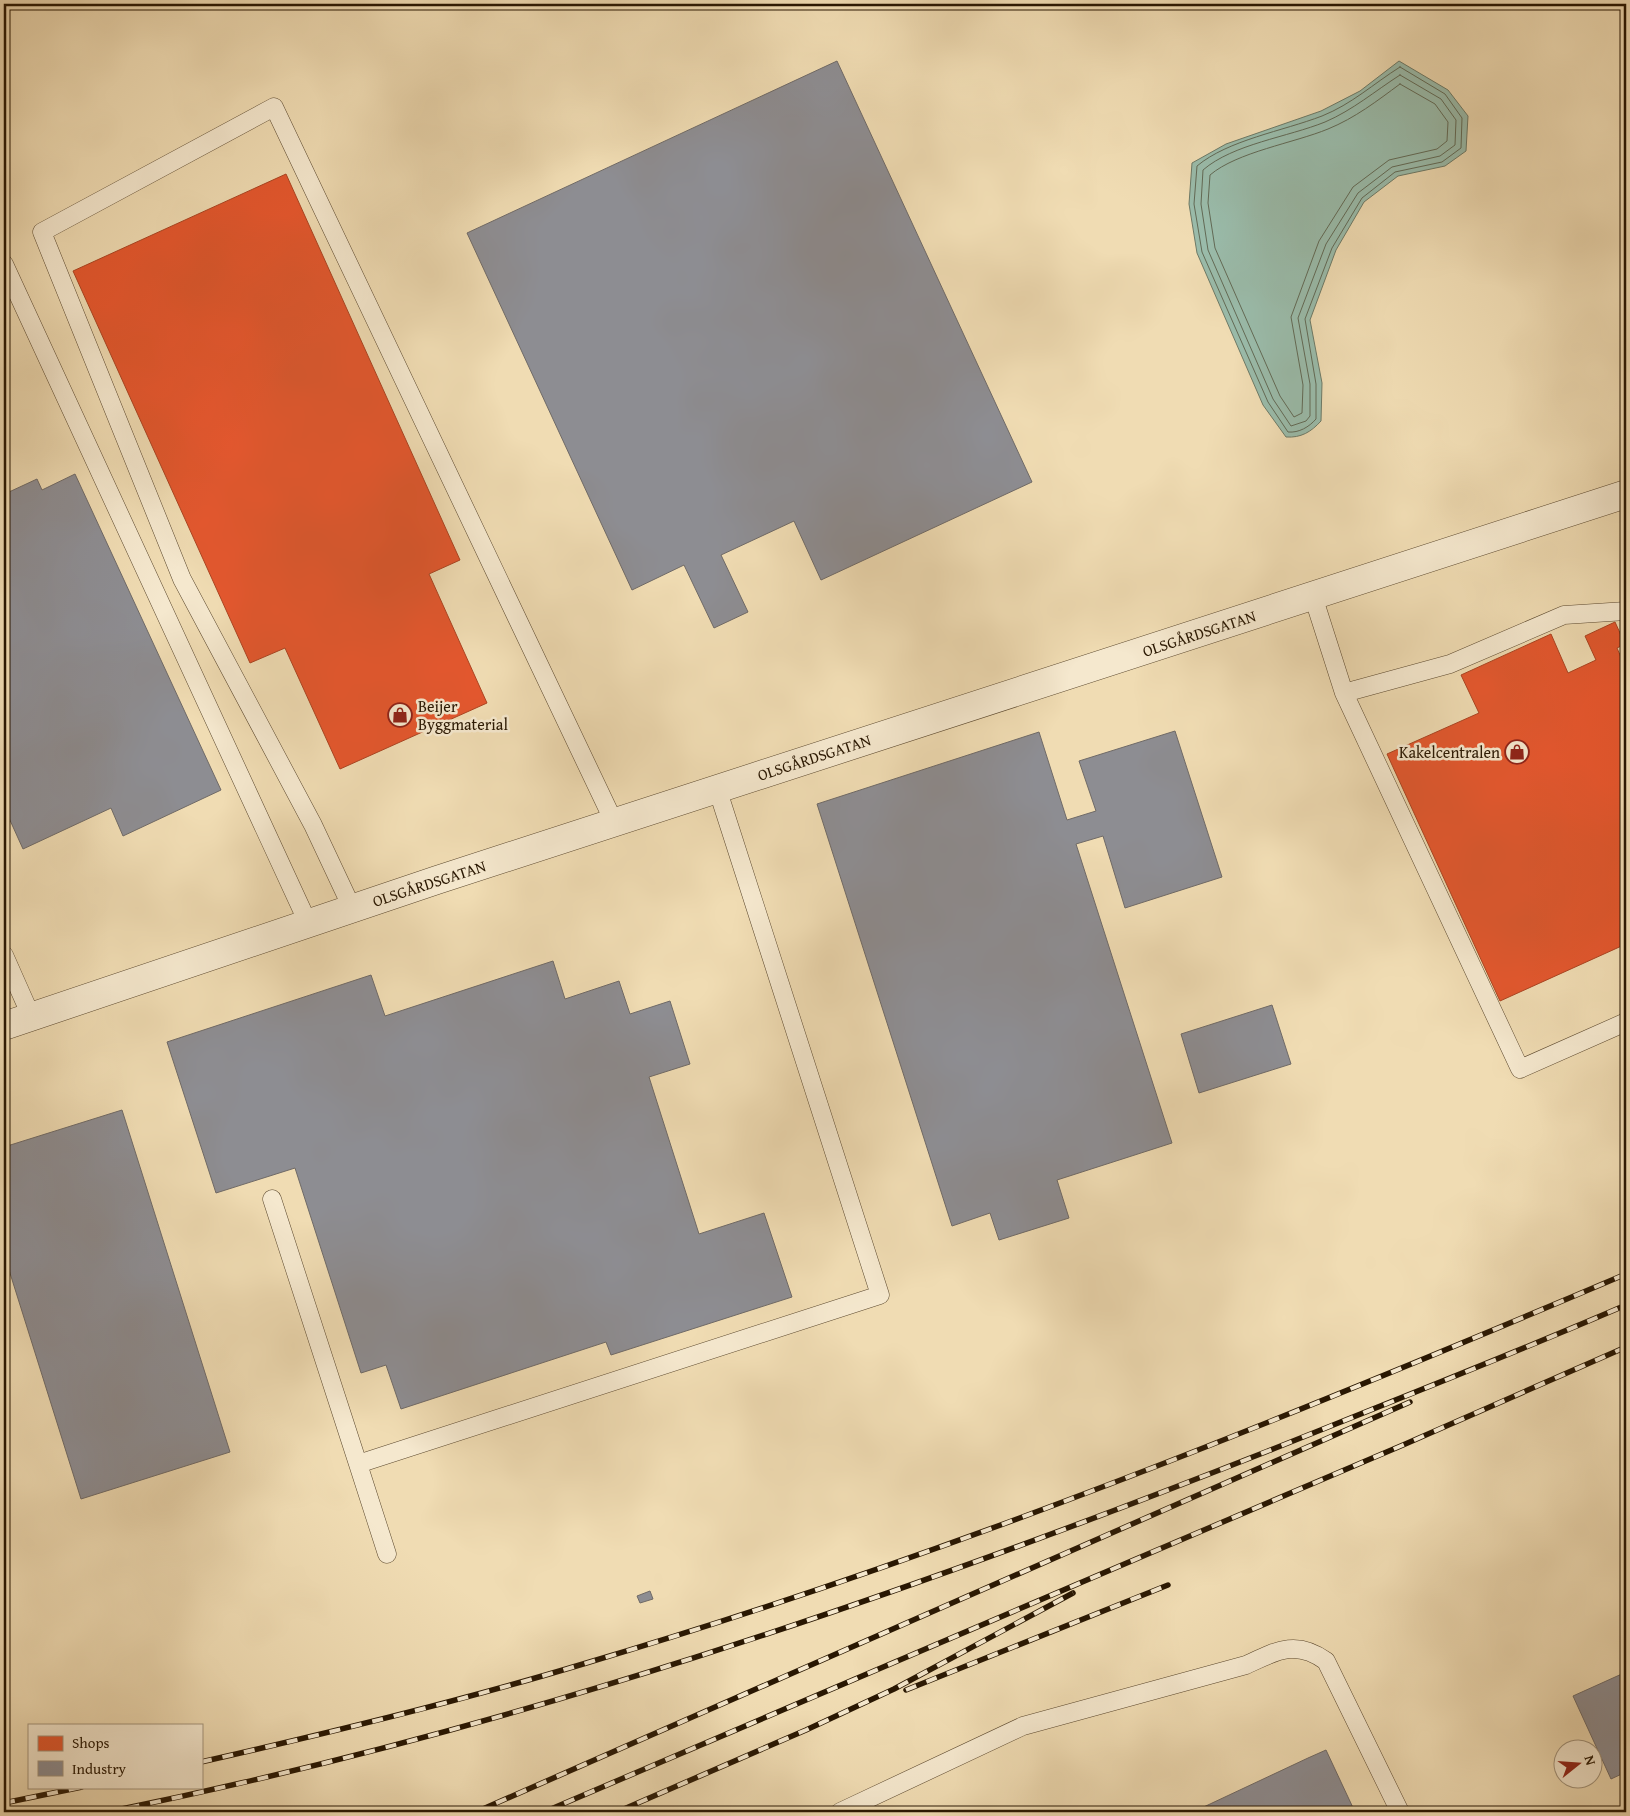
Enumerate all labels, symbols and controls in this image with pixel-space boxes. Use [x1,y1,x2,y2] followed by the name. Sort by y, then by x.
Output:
[1139,603,1259,663] street label: OLSGÅRDSGATAN
[418,694,508,736] place label: Beijer Byggmaterial
[387,702,413,728] shop icon: Beijer Byggmaterial
[754,727,874,787] street label: OLSGÅRDSGATAN
[1504,739,1530,765] shop icon: Kakelcentralen
[1399,740,1500,764] place label: Kakelcentralen
[369,853,489,913] street label: OLSGÅRDSGATAN
[28,1724,202,1788] legend
[72,1732,109,1753] text: Shops
[1552,1738,1602,1788] north arrow
[1580,1753,1602,1768] text: N
[72,1758,127,1779] text: Industry

